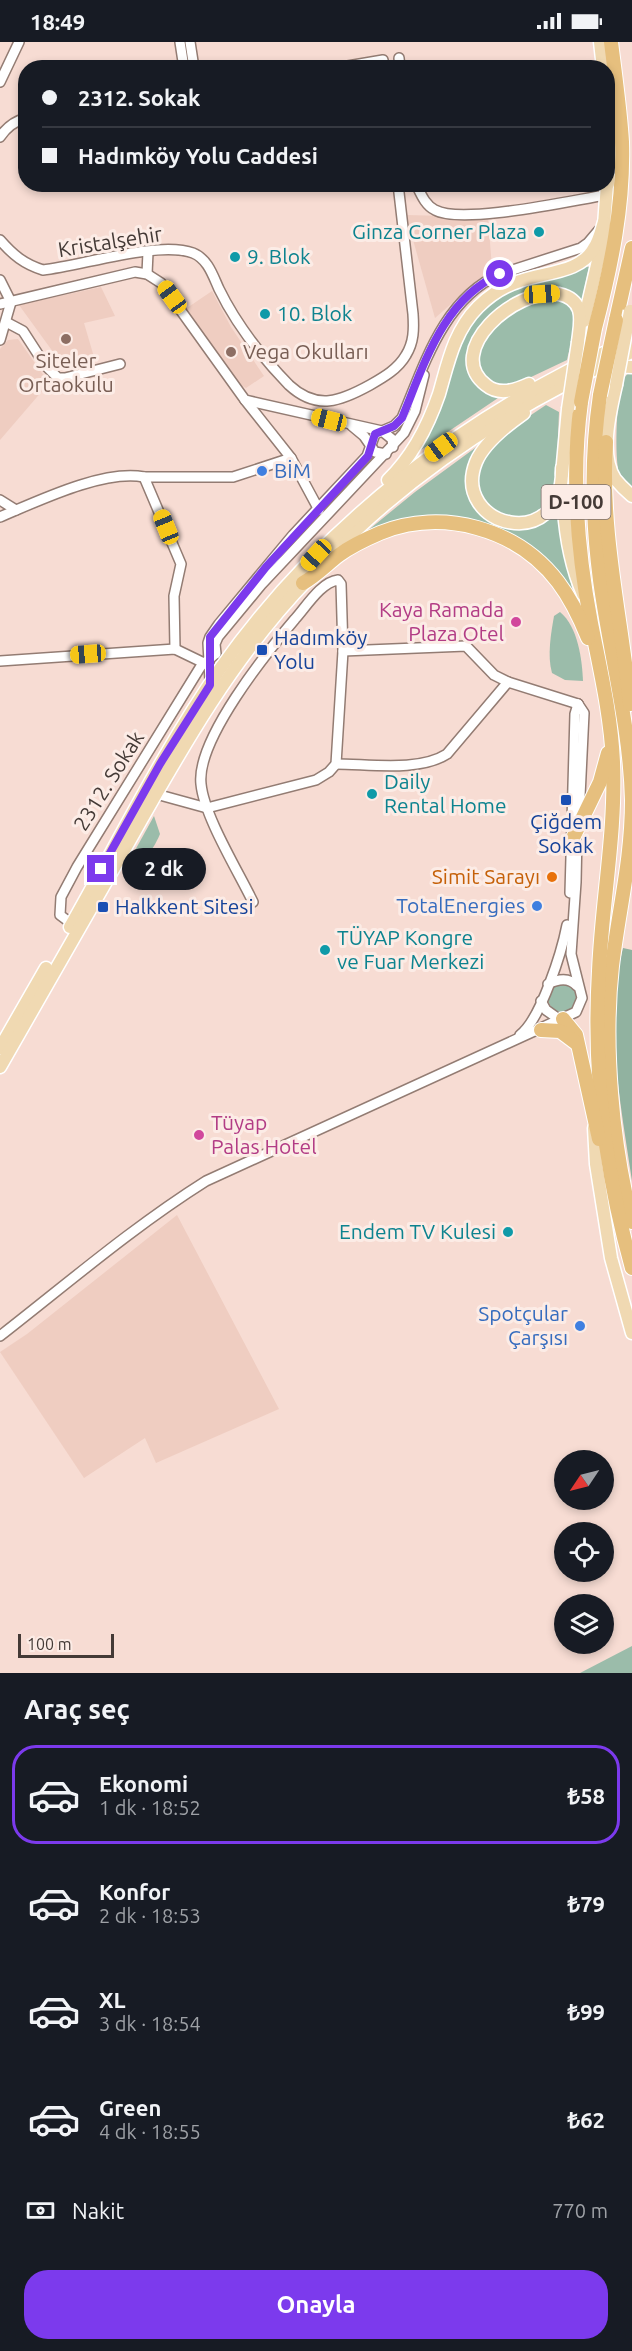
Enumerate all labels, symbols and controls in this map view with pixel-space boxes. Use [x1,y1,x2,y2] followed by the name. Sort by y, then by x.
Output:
[30,9,85,34] text: 18:49
[78,85,200,110] text: 2312. Sokak
[78,143,318,168] text: Hadımköy Yolu Caddesi
[352,219,527,243] place label: Ginza Corner Plaza
[56,221,164,261] street label: Kristalşehir
[532,225,546,239] marker: Ginza Corner Plaza
[247,244,311,268] place label: 9. Blok
[228,250,242,264] marker: 9. Blok
[486,260,513,287] route start
[154,277,190,317] car
[524,284,560,304] car
[277,301,353,325] place label: 10. Blok
[258,307,272,321] marker: 10. Blok
[59,332,73,346] marker: Siteler Ortaokulu
[243,339,369,363] place label: Vega Okulları
[224,345,238,359] marker: Vega Okulları
[18,348,114,396] place label: Siteler Ortaokulu
[309,407,349,433] car
[421,429,461,465] car
[274,458,311,482] place label: BİM
[255,464,269,478] marker: BİM
[542,485,610,519] road number: D-100
[151,507,181,547] car
[297,536,335,574] car
[379,597,504,645] place label: Kaya Ramada Plaza Otel
[509,615,523,629] marker: Kaya Ramada Plaza Otel
[274,625,368,673] place label: Hadımköy Yolu
[255,643,269,657] marker: Hadımköy Yolu
[69,644,107,664] car
[68,726,148,835] street label: 2312. Sokak
[384,769,507,817] place label: Daily Rental Home
[365,787,379,801] marker: Daily Rental Home
[559,793,573,807] marker: Çiğdem Sokak
[530,809,602,857] place label: Çiğdem Sokak
[122,848,206,890] callout: 2 dk
[87,855,114,882] route end
[144,857,184,880] text: 2 dk
[432,864,540,888] place label: Simit Sarayı
[545,870,559,884] marker: Simit Sarayı
[396,893,525,917] place label: TotalEnergies
[115,894,254,918] place label: Halkkent Sitesi
[530,899,544,913] marker: TotalEnergies
[96,900,110,914] marker: Halkkent Sitesi
[337,925,484,973] place label: TÜYAP Kongre ve Fuar Merkezi
[318,943,332,957] marker: TÜYAP Kongre ve Fuar Merkezi
[211,1110,317,1158] place label: Tüyap Palas Hotel
[192,1128,206,1142] marker: Tüyap Palas Hotel
[339,1219,496,1243] place label: Endem TV Kulesi
[501,1225,515,1239] marker: Endem TV Kulesi
[478,1301,568,1349] place label: Spotçular Çarşısı
[573,1319,587,1333] marker: Spotçular Çarşısı
[554,1450,614,1510] north arrow
[554,1450,614,1654] map controls
[554,1522,614,1582] button: locate
[554,1594,614,1654] button: layers
[18,1631,114,1658] scale bar
[27,1635,72,1653] text: 100 m
[24,1694,130,1724] text: Araç seç
[27,1768,81,1822] icon: car
[99,1771,188,1796] text: Ekonomi
[568,1783,605,1808] text: ₺58
[99,1796,201,1819] text: 1 dk · 18:52
[27,1876,81,1930] icon: car
[99,1879,170,1904] text: Konfor
[568,1891,605,1916] text: ₺79
[99,1904,201,1927] text: 2 dk · 18:53
[27,1984,81,2038] icon: car
[99,1987,126,2012] text: XL
[568,1999,605,2024] text: ₺99
[99,2012,201,2035] text: 3 dk · 18:54
[27,2092,81,2146] icon: car
[99,2095,161,2120] text: Green
[568,2107,605,2132] text: ₺62
[99,2120,201,2143] text: 4 dk · 18:55
[24,2194,57,2227] icon: cash
[72,2198,124,2223] text: Nakit
[552,2199,608,2222] text: 770 m
[24,2270,608,2339] button: Onayla

